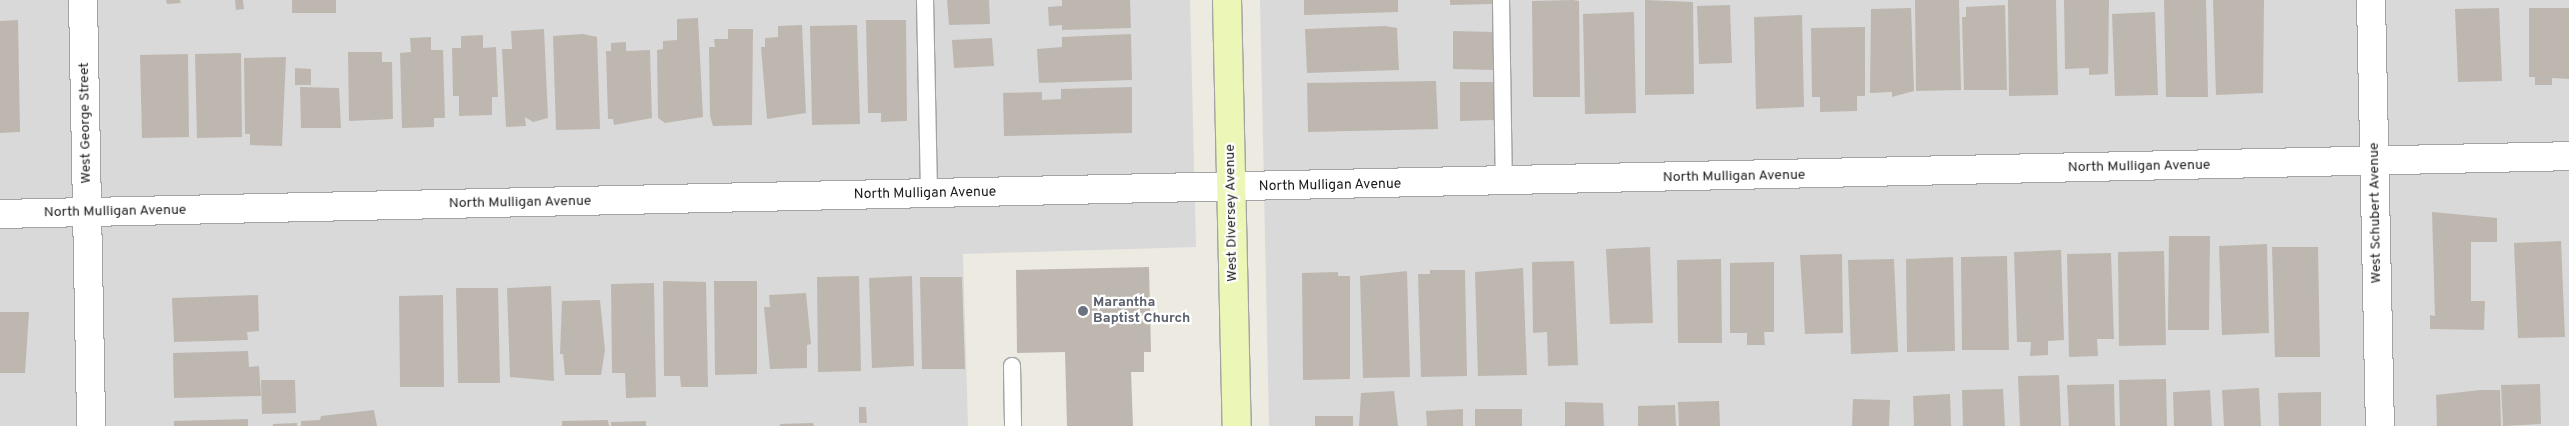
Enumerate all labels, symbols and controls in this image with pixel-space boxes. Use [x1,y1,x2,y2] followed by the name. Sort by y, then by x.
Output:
[77,62,95,184] street label: West George Street
[2366,142,2386,284] street label: West Schubert Avenue
[1222,144,1242,282] street label: West Diversey Avenue
[2067,157,2211,177] street label: North Mulligan Avenue
[1662,167,1806,187] street label: North Mulligan Avenue
[1258,176,1402,196] street label: North Mulligan Avenue
[853,184,997,204] street label: North Mulligan Avenue
[448,193,592,213] street label: North Mulligan Avenue
[43,202,187,222] street label: North Mulligan Avenue
[1093,295,1190,328] place label: Marantha Baptist Church
[1077,305,1089,317] marker: Marantha Baptist Church

